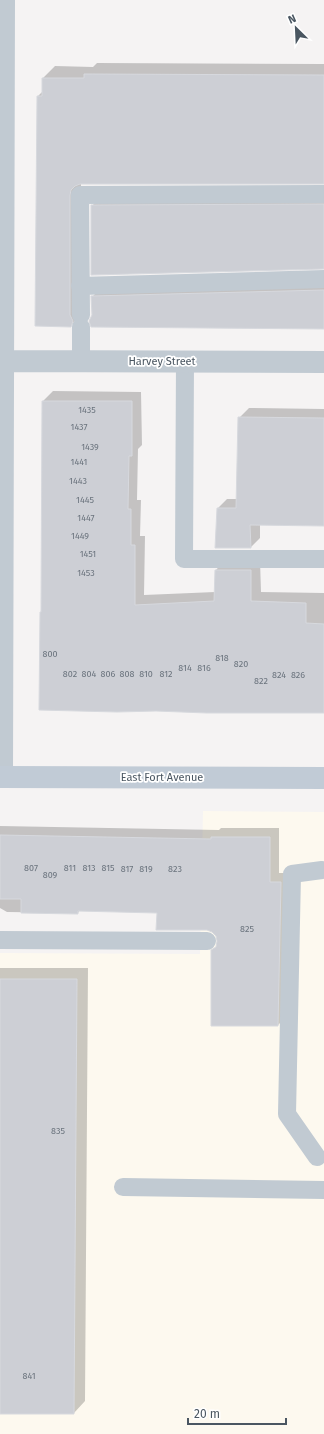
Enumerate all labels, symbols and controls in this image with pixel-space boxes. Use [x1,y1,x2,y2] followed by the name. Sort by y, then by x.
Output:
[276,8,316,48] north arrow
[286,12,298,27] text: N
[128,355,196,368] street label: Harvey Street
[78,405,96,415] house number: 1435
[71,422,87,432] house number: 1437
[81,442,99,452] house number: 1439
[71,457,87,467] house number: 1441
[69,476,87,486] house number: 1443
[76,495,94,505] house number: 1445
[77,513,95,523] house number: 1447
[71,531,89,541] house number: 1449
[80,549,96,559] house number: 1451
[77,568,95,578] house number: 1453
[42,649,58,659] house number: 800
[215,653,229,663] house number: 818
[234,659,248,669] house number: 820
[178,663,192,673] house number: 814
[197,663,211,673] house number: 816
[63,669,77,679] house number: 802
[82,669,97,679] house number: 804
[101,669,116,679] house number: 806
[120,669,135,679] house number: 808
[139,669,153,679] house number: 810
[159,669,173,679] house number: 812
[272,670,286,680] house number: 824
[291,670,305,680] house number: 826
[254,676,268,686] house number: 822
[121,771,203,784] street label: East Fort Avenue
[24,863,38,873] house number: 807
[64,863,76,873] house number: 811
[82,863,96,873] house number: 813
[101,863,115,873] house number: 815
[121,864,133,874] house number: 817
[139,864,153,874] house number: 819
[168,864,182,874] house number: 823
[43,870,58,880] house number: 809
[240,924,254,934] house number: 825
[51,1126,65,1136] house number: 835
[22,1371,36,1381] house number: 841
[188,1400,286,1426] scale bar
[194,1407,220,1421] text: 20 m

